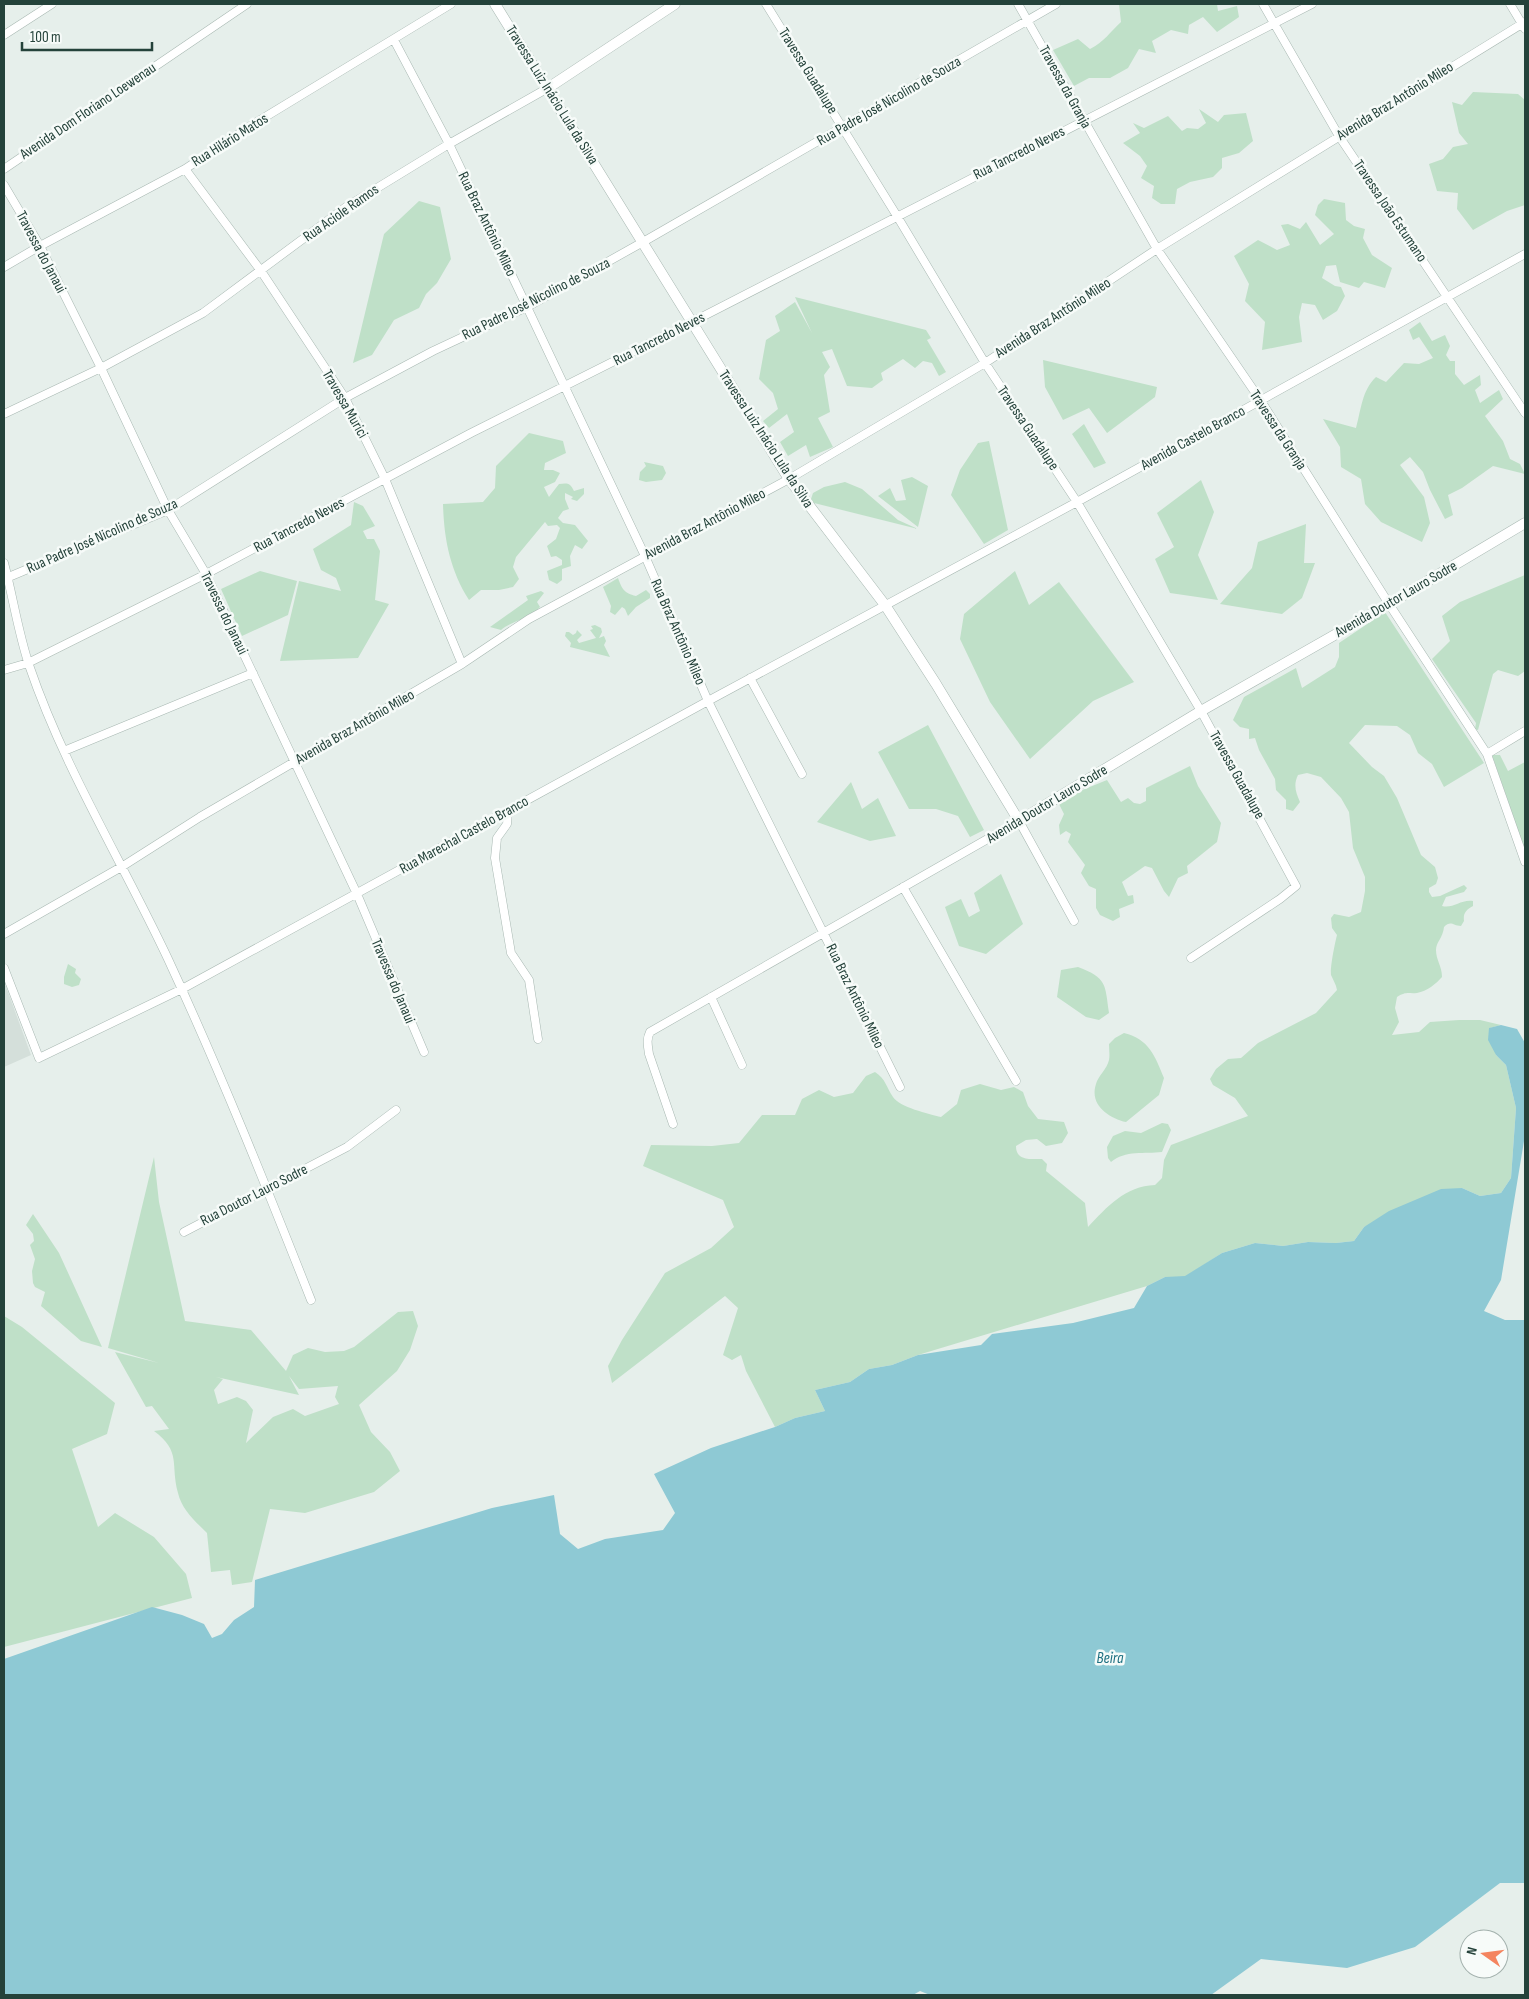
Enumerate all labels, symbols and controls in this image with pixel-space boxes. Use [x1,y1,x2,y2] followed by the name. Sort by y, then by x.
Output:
[22,20,152,52] scale bar
[501,22,603,168] street label: Travessa Luiz Inácio Lula da Silva
[774,24,842,118] street label: Travessa Guadalupe
[30,28,61,47] text: 100 m
[1034,42,1096,132] street label: Travessa da Granja
[813,52,965,150] street label: Rua Padre José Nicolino de Souza
[1332,57,1457,145] street label: Avenida Braz Antônio Mileo
[15,58,160,164] street label: Avenida Dom Floriano Loewenau
[188,109,272,171] street label: Rua Hilário Matos
[970,122,1068,184] street label: Rua Tancredo Neves
[1349,156,1431,266] street label: Travessa João Estumano
[453,169,521,279] street label: Rua Braz Antônio Mileo
[300,180,382,246] street label: Rua Aciole Ramos
[11,208,71,296] street label: Travessa do Janaui
[459,253,613,345] street label: Rua Padre José Nicolino de Souza
[991,273,1115,363] street label: Avenida Braz Antônio Mileo
[610,308,708,370] street label: Rua Tancredo Neves
[318,366,372,442] street label: Travessa Murici
[714,366,818,512] street label: Travessa Luiz Inácio Lula da Silva
[993,382,1063,474] street label: Travessa Guadalupe
[1245,386,1311,474] street label: Travessa da Granja
[1136,401,1249,475] street label: Avenida Castelo Branco
[640,484,769,564] street label: Avenida Braz Antônio Mileo
[250,493,348,557] street label: Rua Tancredo Neves
[24,494,181,578] street label: Rua Padre José Nicolino de Souza
[1331,556,1461,642] street label: Avenida Doutor Lauro Sodre
[196,568,252,658] street label: Travessa do Janaui
[646,576,710,688] street label: Rua Braz Antônio Mileo
[291,685,418,769] street label: Avenida Braz Antônio Mileo
[1205,728,1269,822] street label: Travessa Guadalupe
[982,760,1111,848] street label: Avenida Doutor Lauro Sodre
[396,792,532,878] street label: Rua Marechal Castelo Branco
[367,936,419,1026] street label: Travessa do Janaui
[821,941,889,1051] street label: Rua Braz Antônio Mileo
[197,1160,311,1230] street label: Rua Doutor Lauro Sodre
[1097,1649,1124,1668] water label: Beira
[1459,1929,1509,1979] north arrow
[1463,1945,1481,1957] text: N

